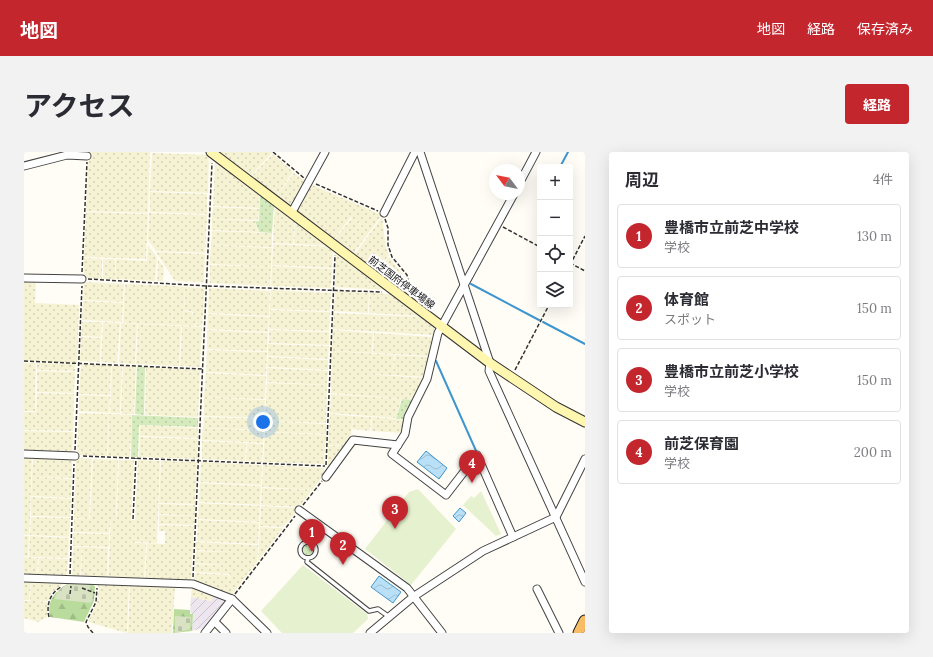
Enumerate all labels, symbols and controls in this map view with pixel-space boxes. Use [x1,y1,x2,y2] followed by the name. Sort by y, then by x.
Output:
[20,18,58,42] text: 地図
[757,20,785,38] text: 地図
[807,20,835,38] text: 経路
[857,20,913,38] text: 保存済み
[845,84,909,124] button: 経路
[24,88,135,124] text: アクセス
[489,164,525,200] north arrow
[537,164,573,308] map controls
[537,164,573,200] button: +
[625,169,659,191] text: 周辺
[873,171,893,188] text: 4件
[537,200,573,236] button: −
[664,218,799,237] text: 豊橋市立前芝中学校
[636,228,642,245] text: 1
[857,228,892,245] text: 130 m
[537,236,573,272] button: locate
[664,239,690,256] text: 学校
[366,253,438,312] street label: 前芝国府停車場線
[537,272,573,308] button: layers
[664,290,709,309] text: 体育館
[636,300,642,317] text: 2
[857,300,892,317] text: 150 m
[664,311,716,328] text: スポット
[664,362,799,381] text: 豊橋市立前芝小学校
[635,372,643,389] text: 3
[857,372,892,389] text: 150 m
[664,383,690,400] text: 学校
[253,412,273,432] your location
[664,434,739,453] text: 前芝保育園
[635,444,643,461] text: 4
[854,444,892,461] text: 200 m
[459,450,485,483] pin: 4
[664,455,690,472] text: 学校
[382,496,408,529] pin: 3
[299,519,325,552] pin: 1
[330,532,356,565] pin: 2

